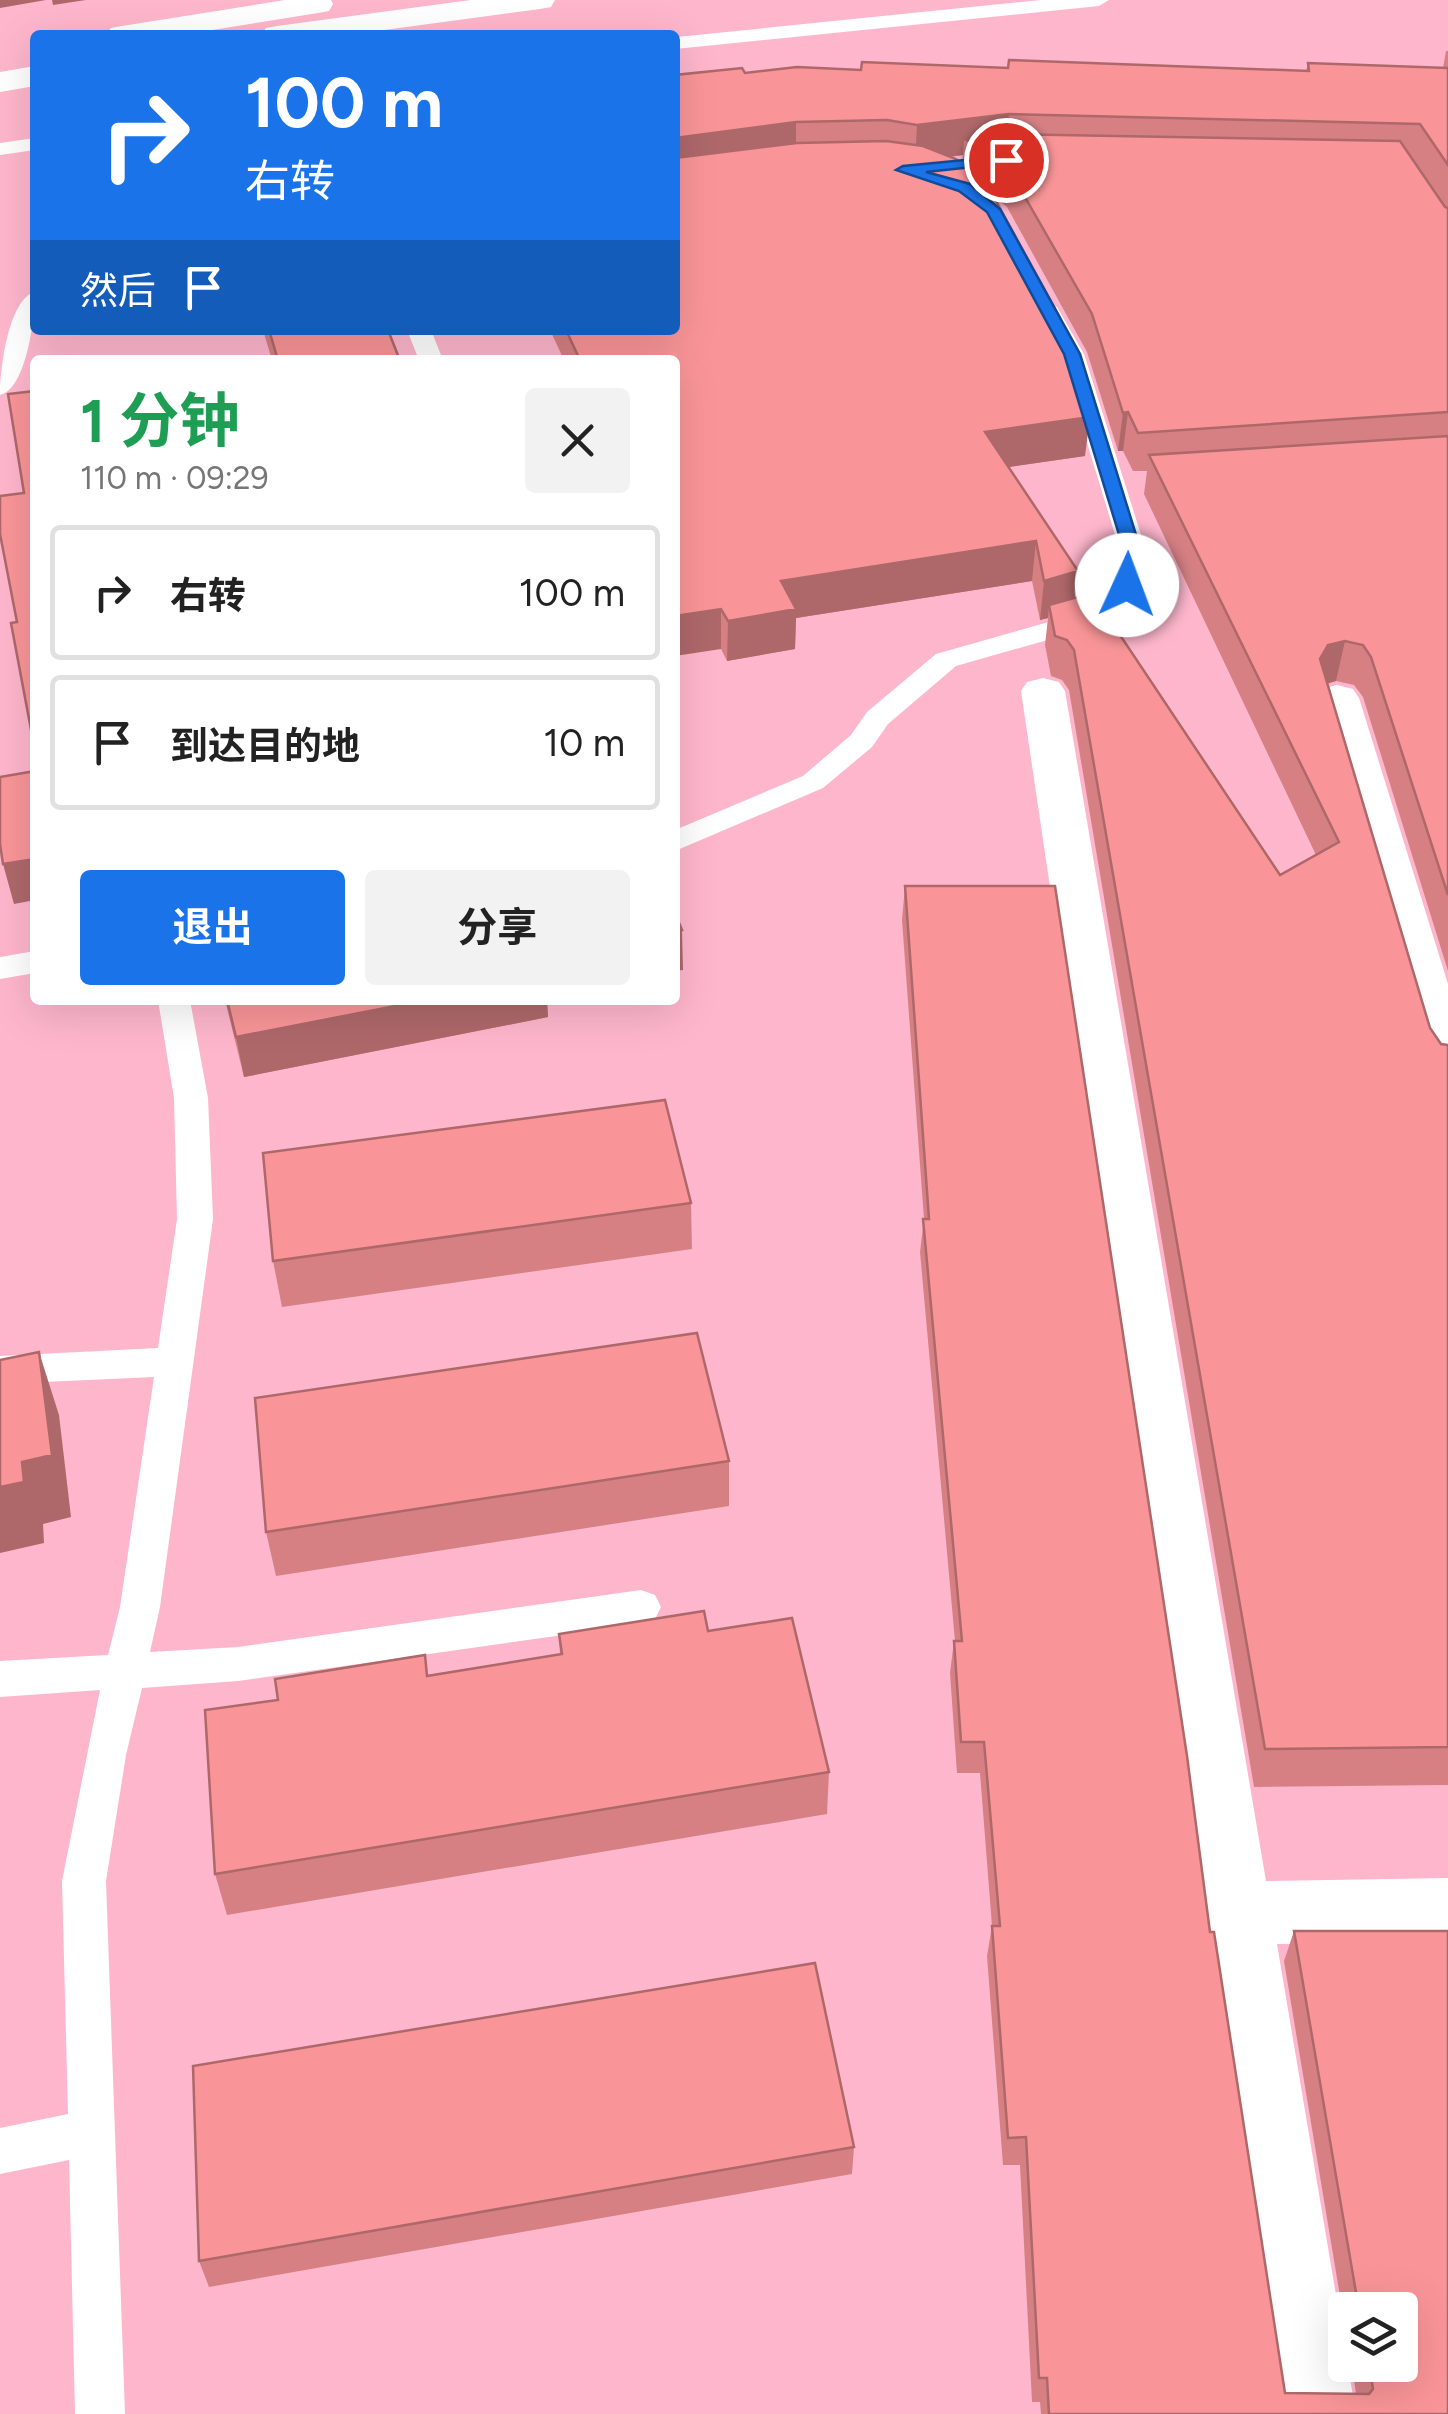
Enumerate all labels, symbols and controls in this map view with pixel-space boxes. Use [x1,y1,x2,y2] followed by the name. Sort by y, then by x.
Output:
[245,60,443,145] text: 100 m
[80,70,210,200] icon: right
[964,118,1049,203] pin
[979,133,1034,188] icon: arrive
[245,154,335,208] text: 右转
[176,260,231,315] icon: arrive
[80,268,156,314] text: 然后
[80,385,240,457] text: 1 分钟
[525,388,630,493] button: close
[80,459,269,497] text: 110 m · 09:29
[1075,533,1179,637] position arrow
[85,565,140,620] icon: right
[519,570,625,616] text: 100 m
[170,573,246,619] text: 右转
[85,715,140,770] icon: arrive
[543,720,625,766] text: 10 m
[170,723,360,769] text: 到达目的地
[80,870,345,985] button: 退出
[365,870,630,985] button: 分享
[1328,2292,1418,2382] map controls
[1328,2292,1418,2382] button: layers

